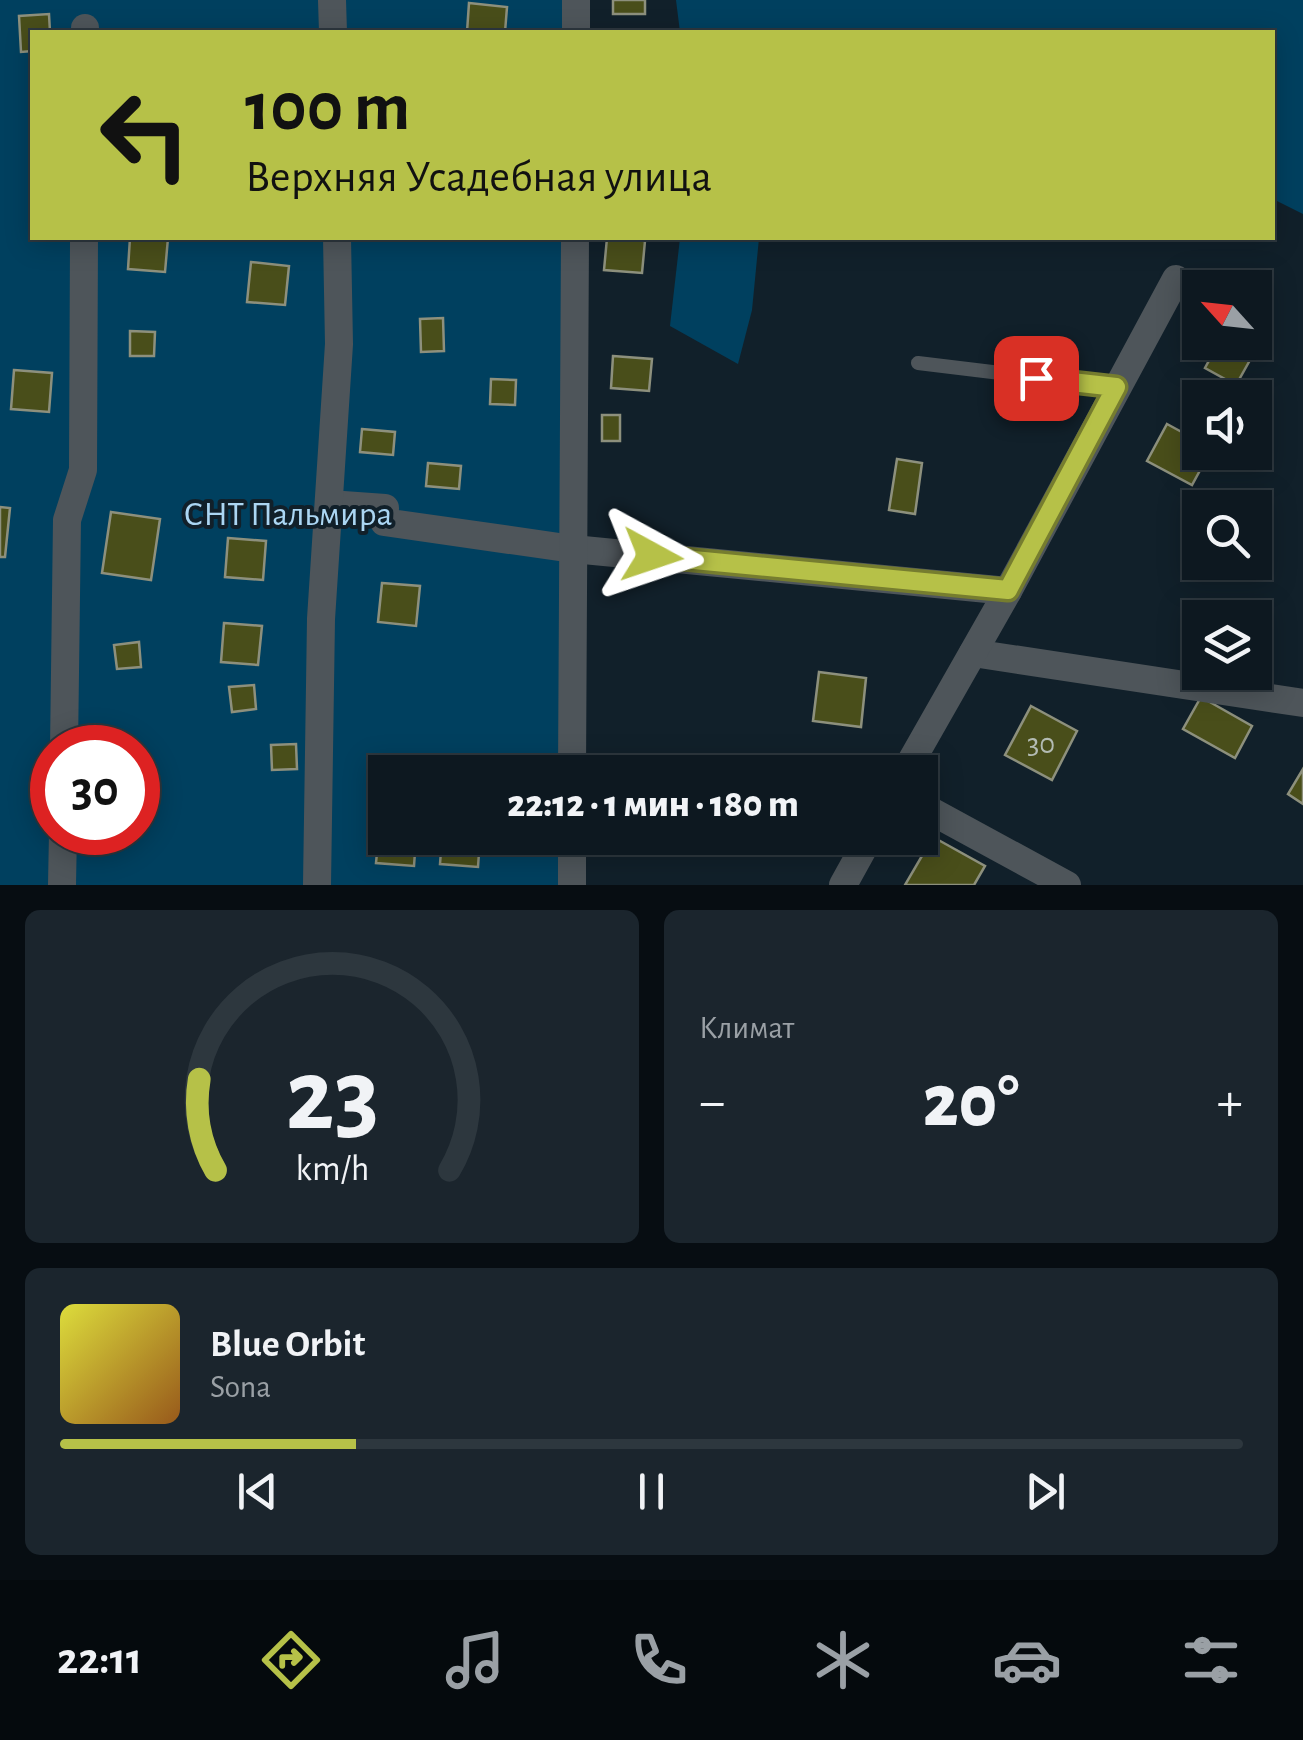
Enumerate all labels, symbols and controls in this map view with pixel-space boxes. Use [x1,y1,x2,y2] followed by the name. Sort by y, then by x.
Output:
[80,70,210,200] icon: left
[245,73,410,143] text: 100 m
[245,155,712,200] text: Верхняя Усадебная улица
[1182,270,1272,360] north arrow
[1182,270,1272,690] map controls
[994,336,1079,421] pin
[1009,351,1064,406] icon: arrive
[1182,380,1272,470] button: sound
[1182,490,1272,580] button: search
[184,497,392,532] park label: СНТ Пальмира
[600,504,704,608] position arrow
[1182,600,1272,690] button: layers
[30,725,160,855] speed limit sign: 30
[1027,729,1055,759] house number: 30
[507,786,799,824] text: 22:12 · 1 мин · 180 m
[699,1012,794,1044] text: Климат
[285,1045,379,1149] text: 23
[923,1065,1019,1140] text: 20°
[699,1075,725,1130] text: −
[1217,1075,1243,1130] text: +
[295,1151,369,1187] text: km/h
[210,1326,365,1364] text: Blue Orbit
[210,1371,271,1403] text: Sona
[230,1464,285,1519] icon: previous
[624,1464,679,1519] icon: pause
[1018,1464,1073,1519] icon: next
[256,1625,326,1695] icon: directions
[440,1625,510,1695] icon: music
[624,1625,694,1695] icon: phone
[808,1625,878,1695] icon: climate
[992,1625,1062,1695] icon: car
[1176,1625,1246,1695] icon: filters
[57,1637,142,1682] text: 22:11

